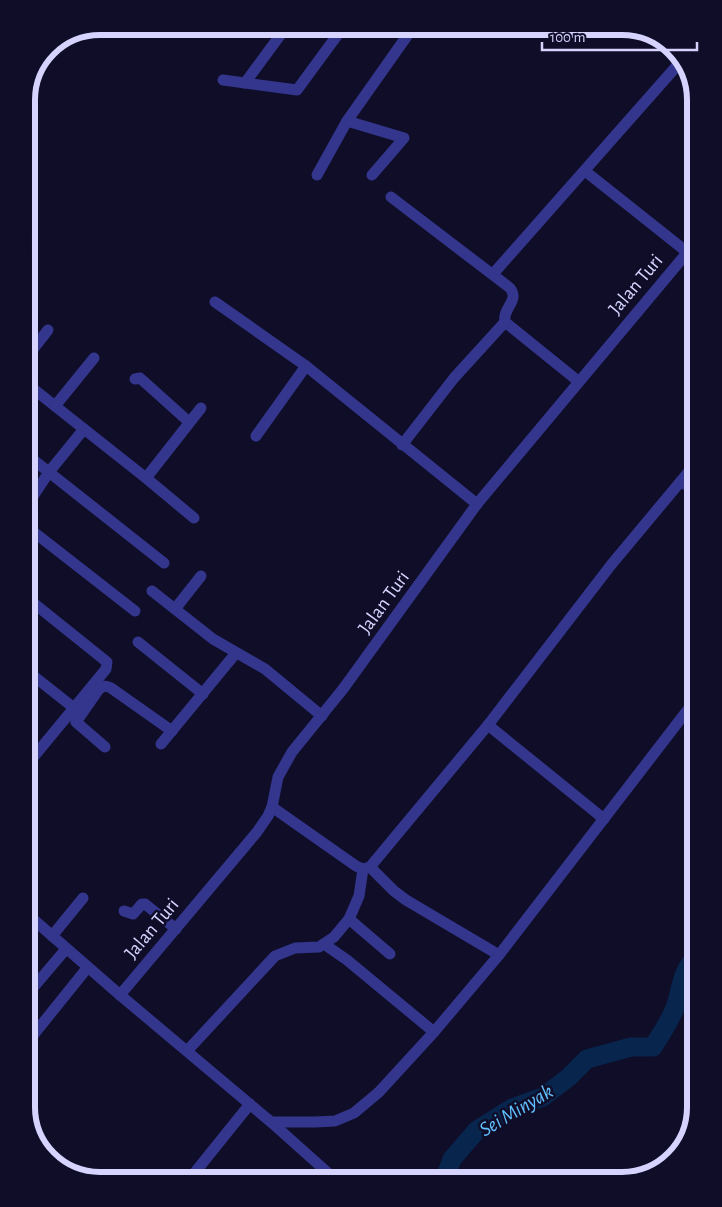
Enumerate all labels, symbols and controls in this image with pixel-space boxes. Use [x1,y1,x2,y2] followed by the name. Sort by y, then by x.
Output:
[542,20,697,52] scale bar
[550,30,585,45] text: 100 m
[605,251,667,319] street label: Jalan Turi
[354,567,413,638] street label: Jalan Turi
[121,895,183,963] street label: Jalan Turi
[476,1080,557,1140] water label: Sei Minyak

